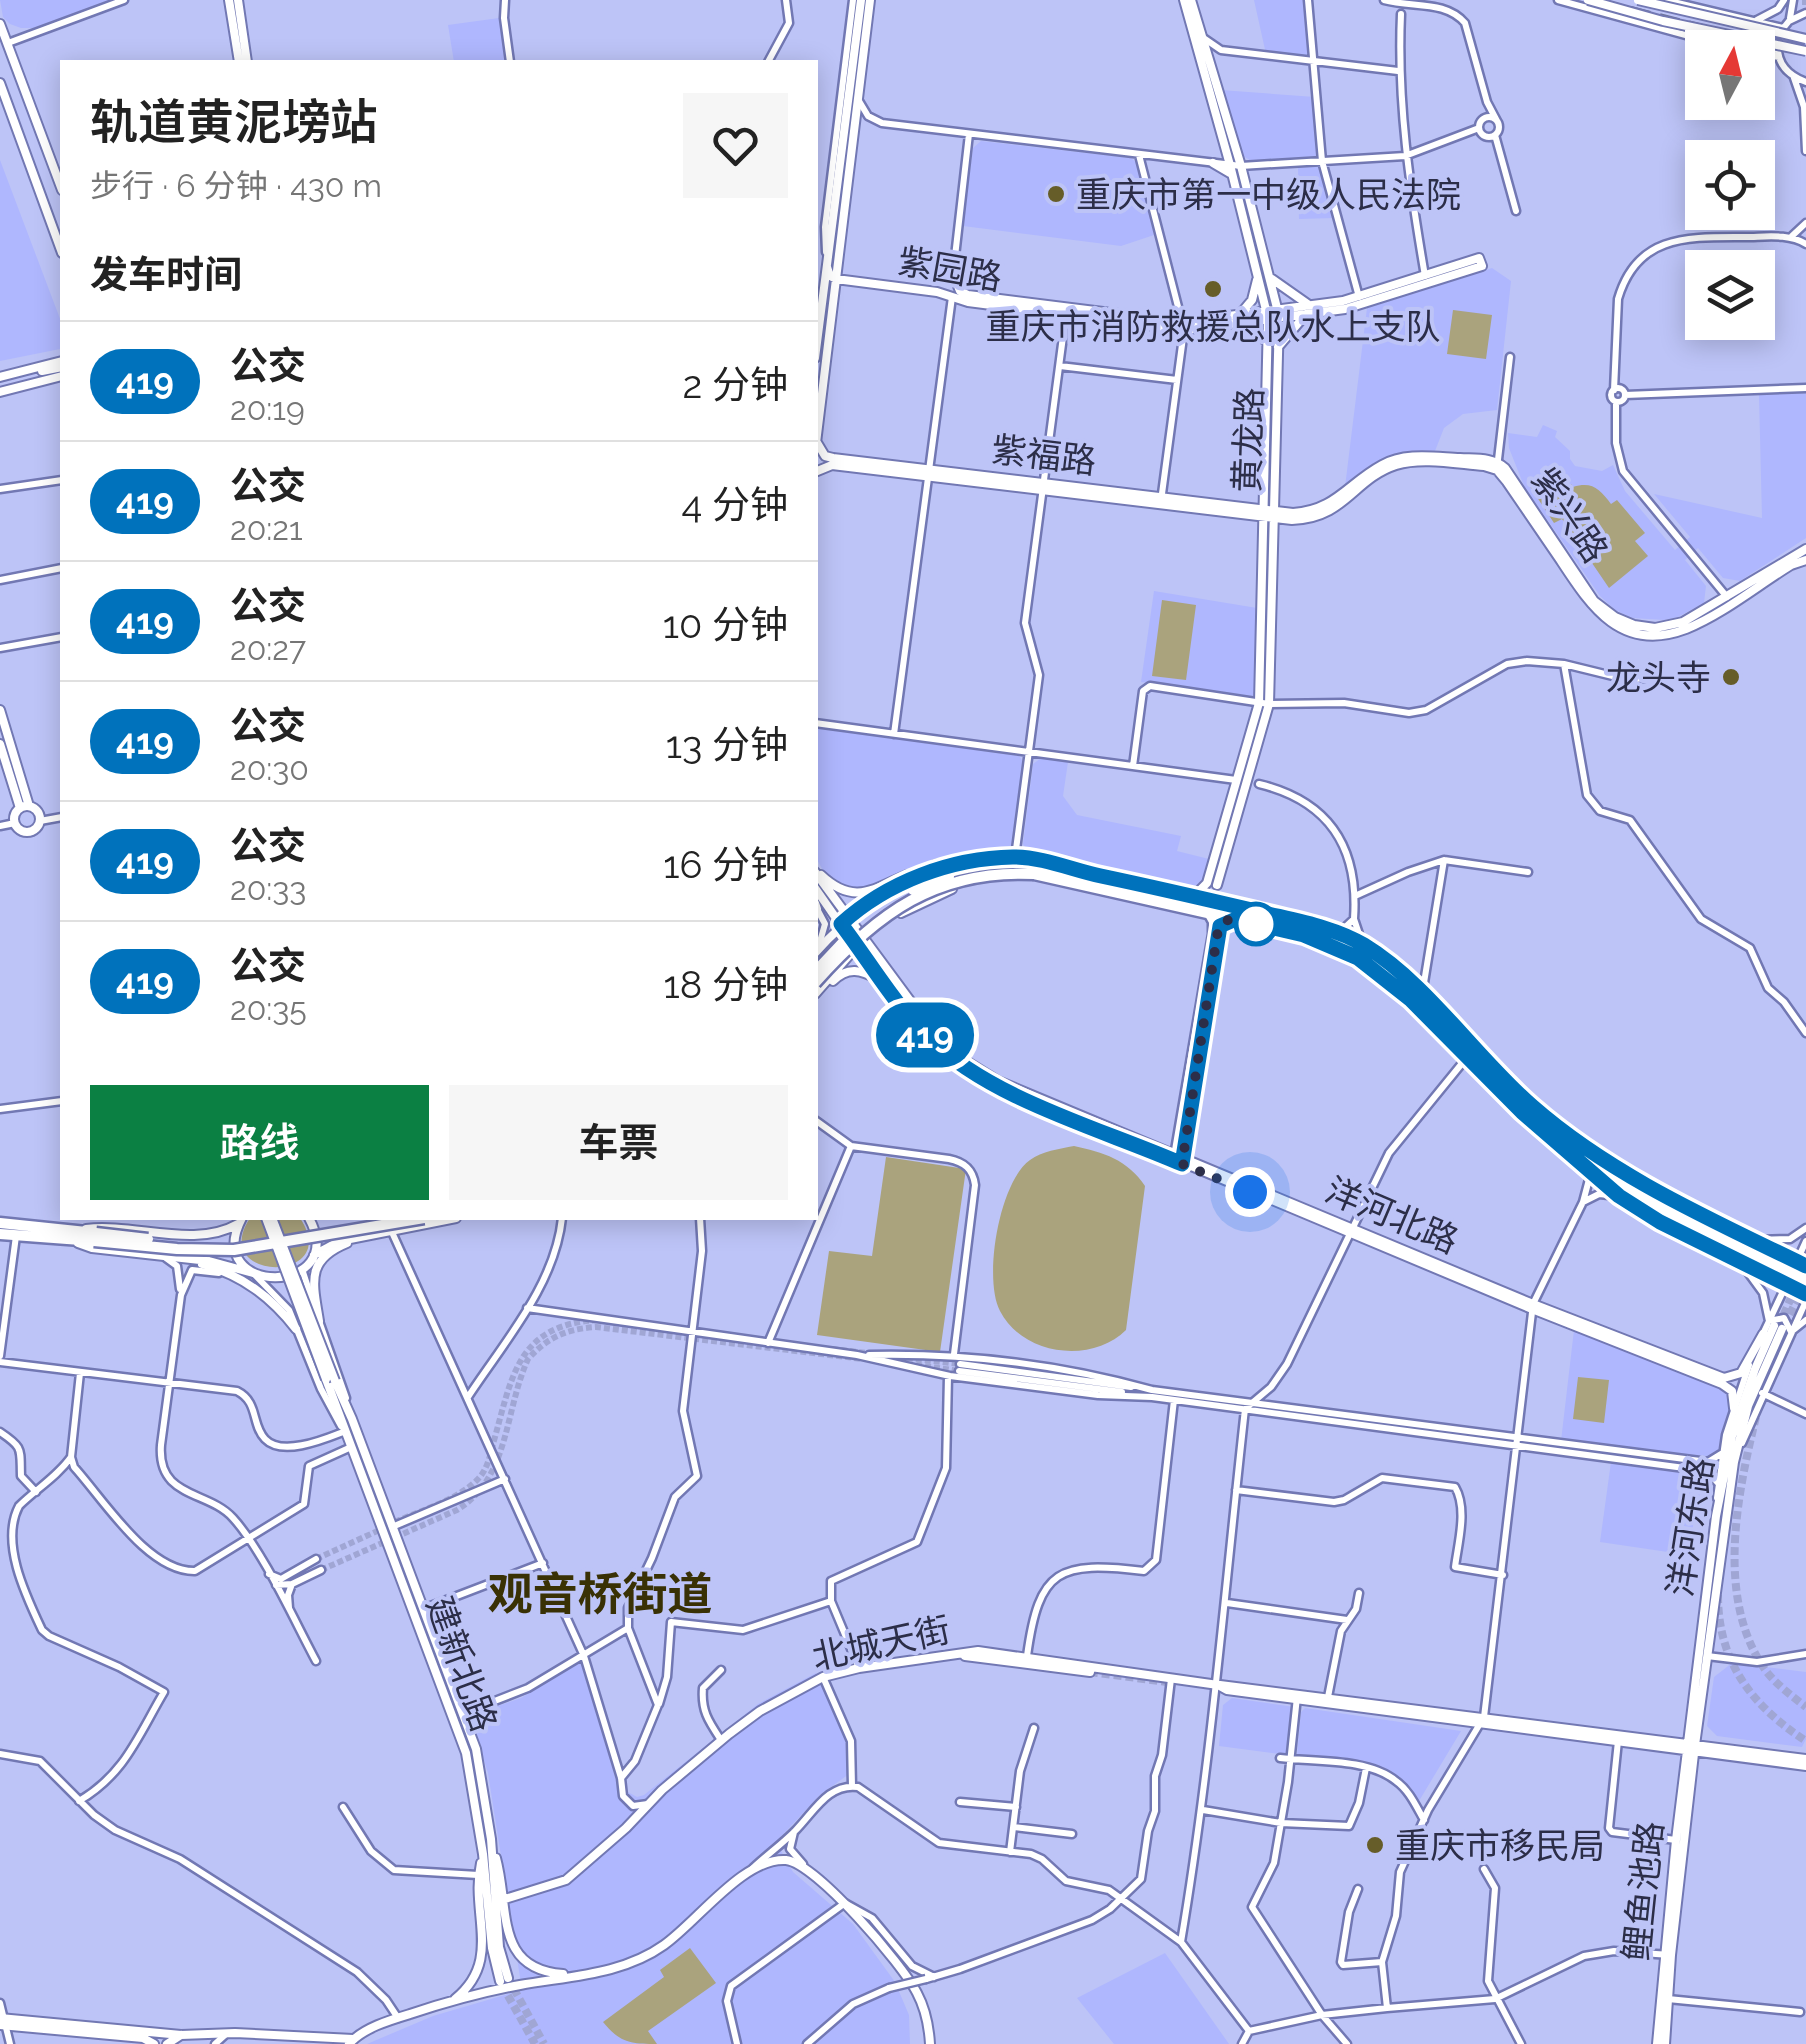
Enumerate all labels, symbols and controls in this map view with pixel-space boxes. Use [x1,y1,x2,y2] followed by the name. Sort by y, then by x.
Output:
[1685,30,1775,120] north arrow
[1685,30,1775,340] map controls
[683,93,788,198] button: heart
[90,94,378,150] text: 轨道黄泥塝站
[1685,140,1775,230] button: locate
[90,167,382,204] text: 步行 · 6 分钟 · 430 m
[1076,174,1461,215] place label: 重庆市第一中级人民法院
[1045,183,1067,205] marker: 重庆市第一中级人民法院
[895,240,1005,298] street label: 紫园路
[1685,250,1775,340] button: layers
[90,252,242,297] text: 发车时间
[1202,278,1224,300] marker: 重庆市消防救援总队水上支队
[985,306,1441,347] place label: 重庆市消防救援总队水上支队
[230,343,306,388] text: 公交
[116,361,174,402] text: 419
[683,362,788,407] text: 2 分钟
[1226,387,1270,493] street label: 黄龙路
[230,390,305,427] text: 20:19
[989,428,1099,482] street label: 紫福路
[1524,460,1616,570] street label: 紫兴路
[230,463,306,508] text: 公交
[116,481,174,522] text: 419
[682,482,788,527] text: 4 分钟
[230,510,303,547] text: 20:21
[230,583,306,628] text: 公交
[116,601,174,642] text: 419
[663,602,788,647] text: 10 分钟
[230,630,306,667] text: 20:27
[1606,657,1711,698] place label: 龙头寺
[1720,666,1742,688] marker: 龙头寺
[230,703,306,748] text: 公交
[116,721,174,762] text: 419
[666,722,788,767] text: 13 分钟
[230,750,309,787] text: 20:30
[230,823,306,868] text: 公交
[116,841,174,882] text: 419
[663,842,788,887] text: 16 分钟
[230,870,306,907] text: 20:33
[1235,903,1277,945] unlabelled marker
[230,943,306,988] text: 公交
[116,961,174,1002] text: 419
[664,962,788,1007] text: 18 分钟
[230,990,307,1027] text: 20:35
[868,1002,982,1068] line badge: 419
[896,1015,954,1056] text: 419
[90,1085,429,1200] button: 路线
[449,1085,788,1200] button: 车票
[1225,1167,1275,1217] your location
[1320,1169,1464,1261] street label: 洋河北路
[1659,1455,1721,1599] street label: 洋河东路
[487,1568,713,1621] district label: 观音桥街道
[419,1591,505,1737] street label: 建新北路
[808,1608,954,1678] street label: 北城天街
[1615,1819,1671,1963] street label: 鲤鱼池路
[1395,1825,1605,1866] place label: 重庆市移民局
[1364,1834,1386,1856] marker: 重庆市移民局

